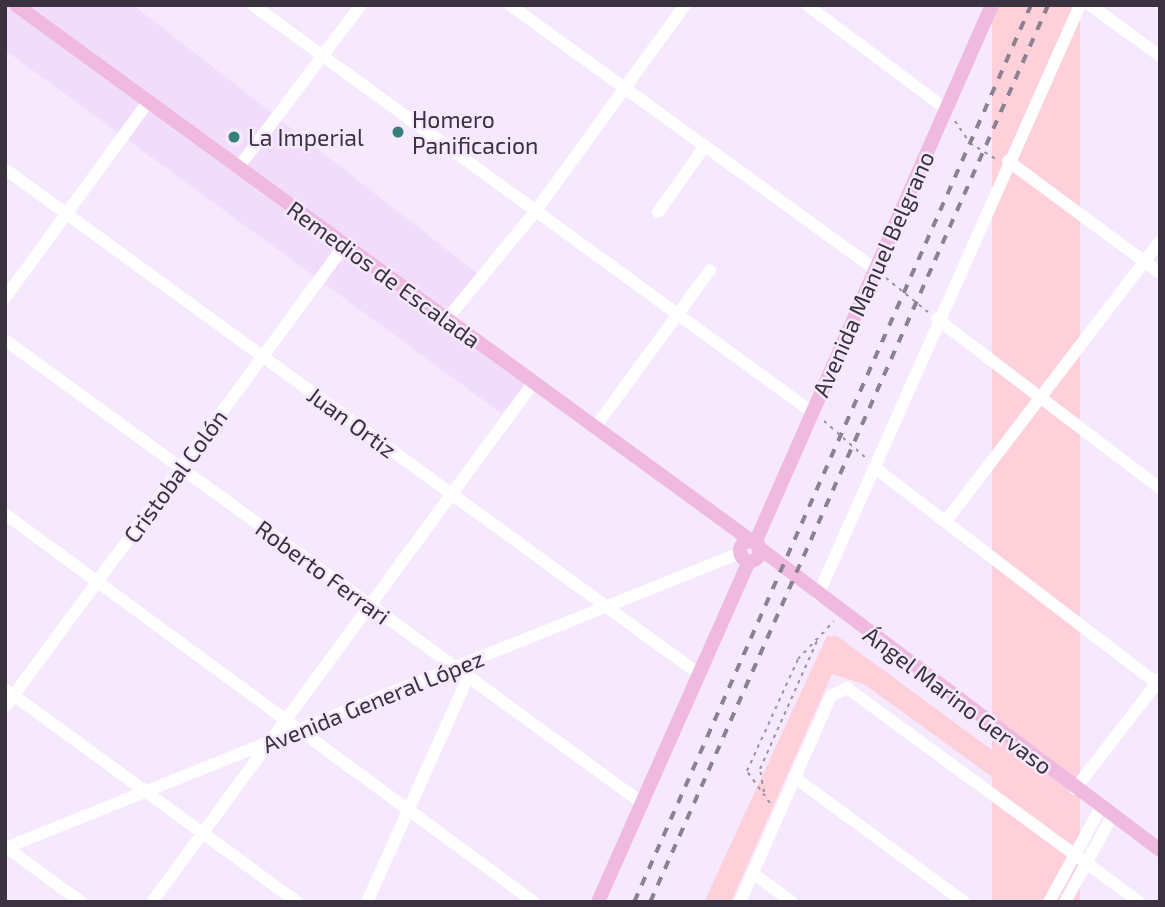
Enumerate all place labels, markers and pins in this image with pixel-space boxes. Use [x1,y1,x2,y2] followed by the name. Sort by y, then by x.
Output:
[412,105,538,159] place label: Homero Panificacion
[248,123,364,151] place label: La Imperial
[390,124,406,140] marker: Homero Panificacion
[226,129,242,145] marker: La Imperial

